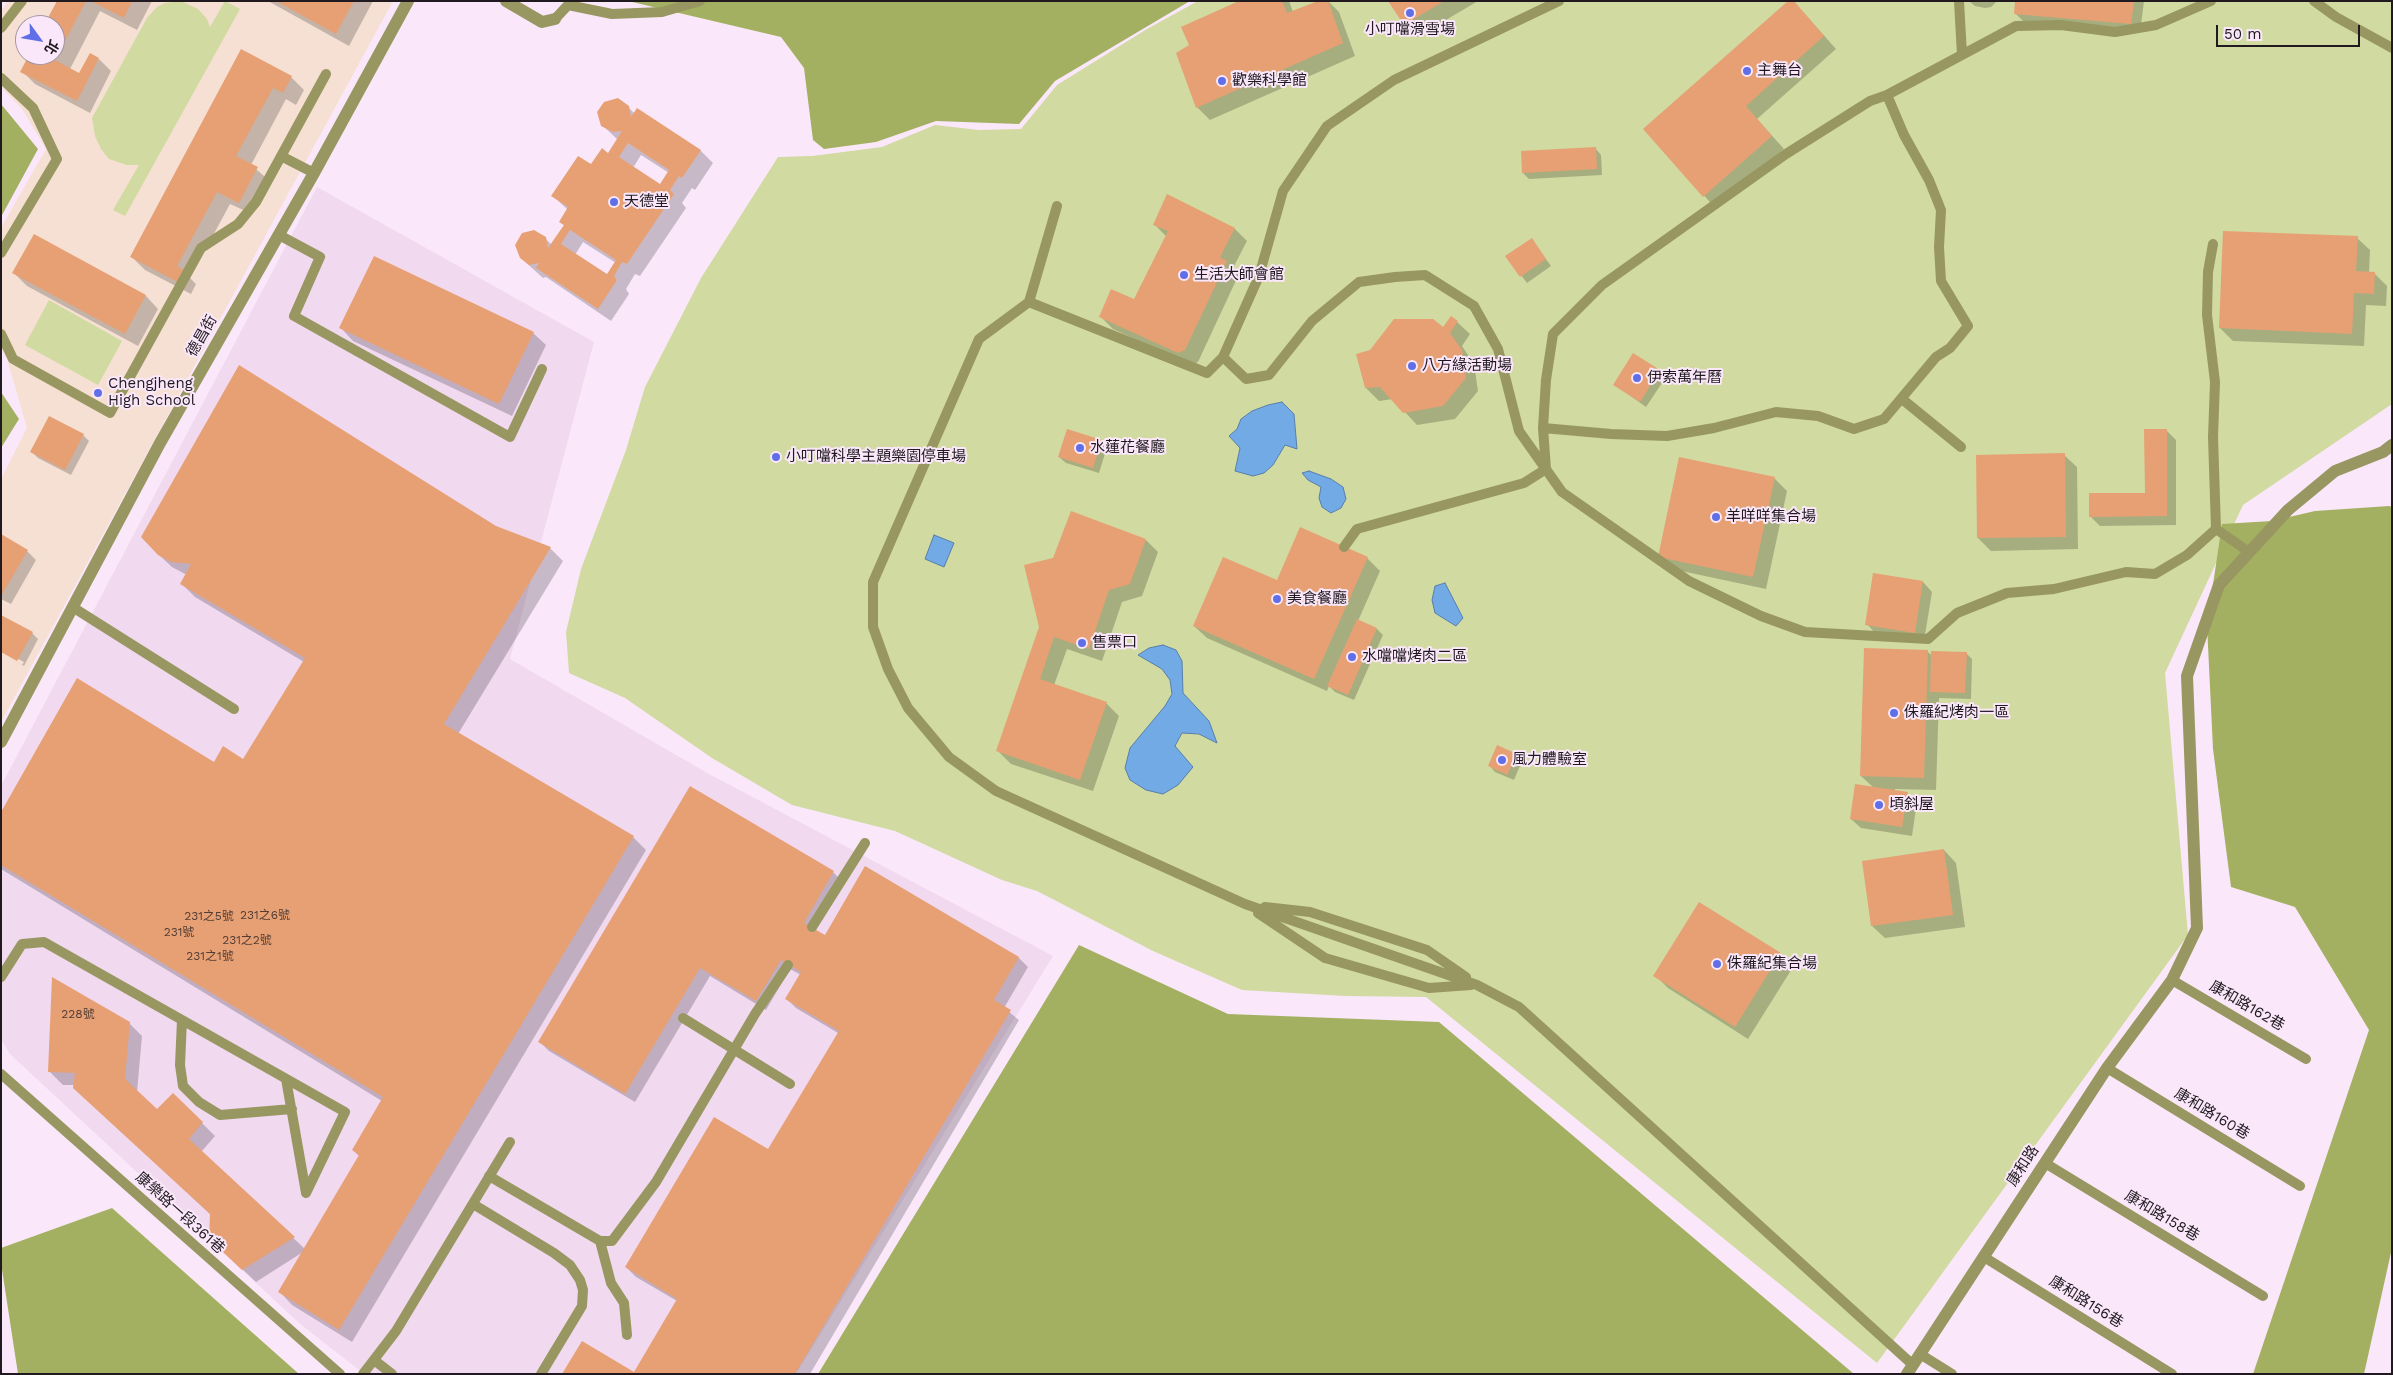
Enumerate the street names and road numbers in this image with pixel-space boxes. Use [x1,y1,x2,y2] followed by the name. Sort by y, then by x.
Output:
[183,312,221,360] street label: 德昌街
[2206,977,2288,1035] street label: 康和路162巷
[2171,1085,2253,1143] street label: 康和路160巷
[2003,1142,2043,1190] street label: 康和路
[132,1168,228,1258] street label: 康樂路一段361巷
[2121,1187,2203,1245] street label: 康和路158巷
[2046,1272,2126,1332] street label: 康和路156巷

